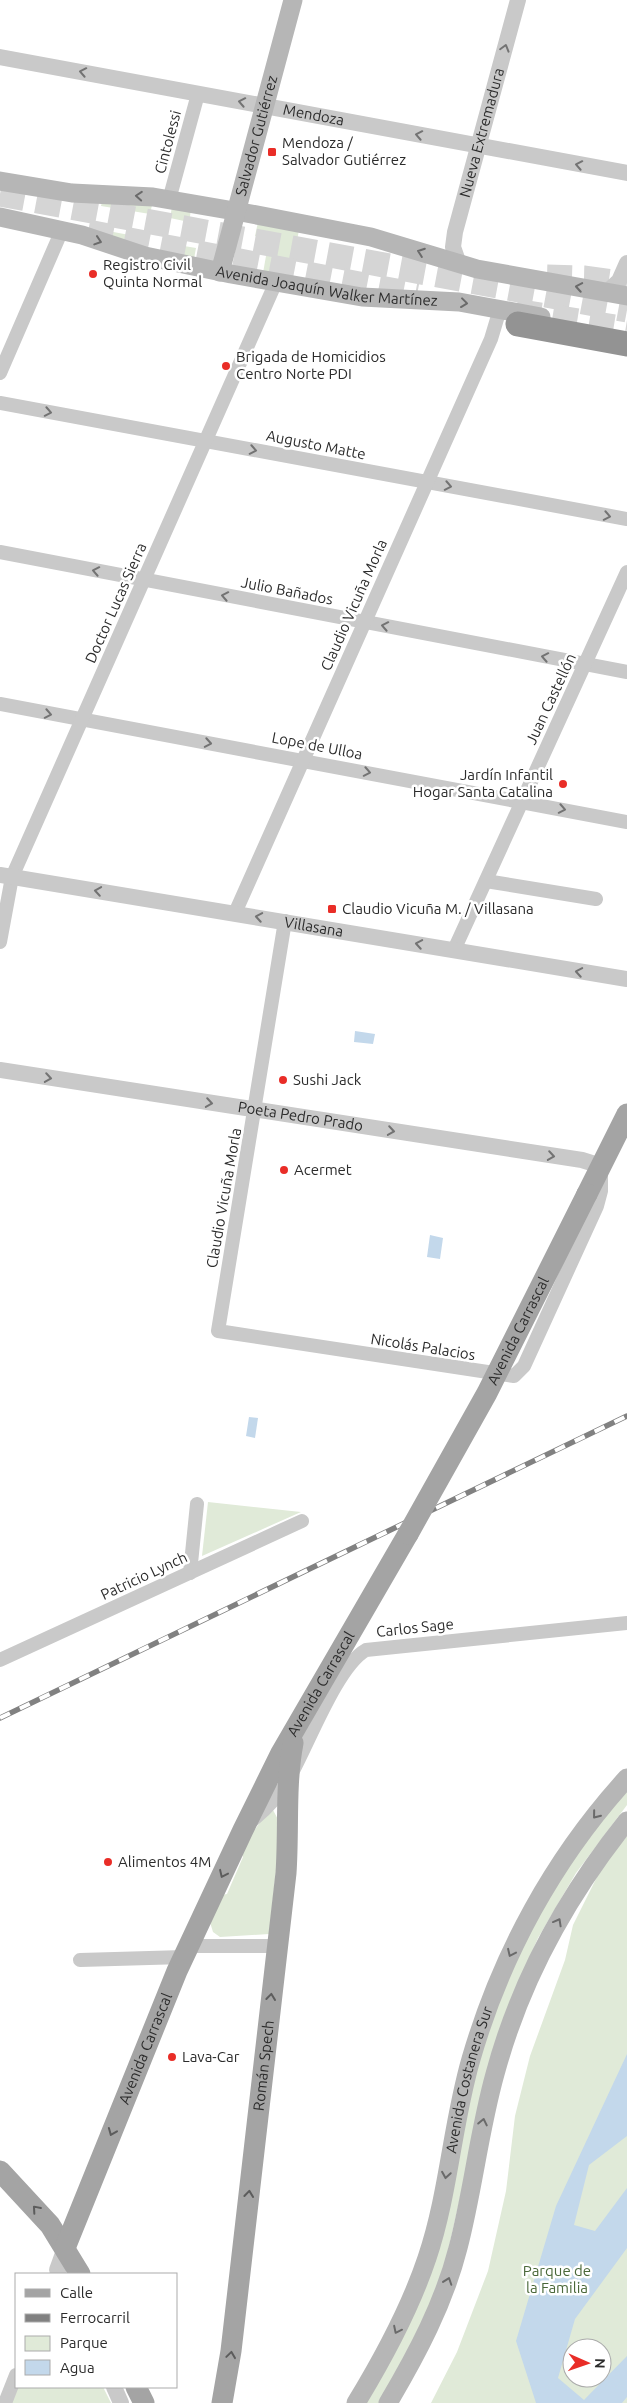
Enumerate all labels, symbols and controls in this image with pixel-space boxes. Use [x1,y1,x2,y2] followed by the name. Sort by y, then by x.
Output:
[499,44,510,53] one-way arrow
[456,66,507,199] street label: Nueva Extremadura
[78,68,87,78] one-way arrow
[232,73,280,198] street label: Salvador Gutiérrez
[238,97,247,108] one-way arrow
[282,101,346,129] street label: Mendoza
[151,108,184,175] street label: Cintolessi
[415,130,424,140] one-way arrow
[282,134,406,168] place label: Mendoza / Salvador Gutiérrez
[266,146,278,158] marker: Mendoza / Salvador Gutiérrez
[575,160,583,170] one-way arrow
[135,191,143,202] one-way arrow
[94,235,102,245] one-way arrow
[417,248,425,258] one-way arrow
[103,256,202,290] place label: Registro Civil Quinta Normal
[214,262,438,309] street label: Avenida Joaquín Walker Martínez
[87,268,99,280] marker: Registro Civil Quinta Normal
[575,283,583,293] one-way arrow
[461,297,469,308] one-way arrow
[236,348,386,382] place label: Brigada de Homicidios Centro Norte PDI
[220,360,232,372] marker: Brigada de Homicidios Centro Norte PDI
[44,406,52,416] one-way arrow
[265,427,367,462] street label: Augusto Matte
[249,444,258,454] one-way arrow
[443,480,452,491] one-way arrow
[603,510,612,520] one-way arrow
[317,536,390,673] street label: Claudio Vicuña Morla
[81,540,150,666] street label: Doctor Lucas Sierra
[91,566,100,576] one-way arrow
[240,573,335,608] street label: Julio Bañados
[221,591,230,601] one-way arrow
[381,622,389,632] one-way arrow
[522,651,579,747] street label: Juan Castellón
[540,652,549,662] one-way arrow
[43,708,52,718] one-way arrow
[270,728,364,763] street label: Lope de Ulloa
[203,737,212,748] one-way arrow
[413,766,553,800] place label: Jardín Infantil Hogar Santa Catalina
[363,767,372,777] one-way arrow
[557,778,569,790] marker: Jardín Infantil Hogar Santa Catalina
[557,804,566,814] one-way arrow
[94,886,102,897] one-way arrow
[342,900,534,917] place label: Claudio Vicuña M. / Villasana
[326,903,338,915] marker: Claudio Vicuña M. / Villasana
[254,912,263,922] one-way arrow
[283,913,345,940] street label: Villasana
[414,939,423,949] one-way arrow
[574,967,583,977] one-way arrow
[293,1071,362,1088] place label: Sushi Jack
[45,1072,53,1083] one-way arrow
[277,1074,289,1086] marker: Sushi Jack
[204,1097,213,1107] one-way arrow
[237,1098,364,1134] street label: Poeta Pedro Prado
[386,1125,395,1135] one-way arrow
[203,1126,244,1269] street label: Claudio Vicuña Morla
[547,1150,555,1160] one-way arrow
[294,1161,352,1178] place label: Acermet
[278,1164,290,1176] marker: Acermet
[484,1274,552,1388] street label: Avenida Carrascal
[370,1330,477,1363] street label: Nicolás Palacios
[98,1548,190,1603] street label: Patricio Lynch
[375,1615,454,1640] street label: Carlos Sage
[283,1628,358,1739] street label: Avenida Carrascal
[593,1809,601,1818] one-way arrow
[118,1853,211,1870] place label: Alimentos 4M
[102,1856,114,1868] marker: Alimentos 4M
[219,1869,229,1878] one-way arrow
[552,1918,562,1927] one-way arrow
[506,1948,517,1957] one-way arrow
[115,1990,175,2107] street label: Avenida Carrascal
[265,1993,276,2001] one-way arrow
[442,2003,496,2155] street label: Avenida Costanera Sur
[250,2019,277,2112] street label: Román Spech
[182,2048,240,2065] place label: Lava-Car
[166,2051,178,2063] marker: Lava-Car
[477,2118,488,2127] one-way arrow
[108,2127,118,2136] one-way arrow
[441,2171,451,2180] one-way arrow
[243,2189,254,2197] one-way arrow
[33,2206,42,2215] one-way arrow
[523,2262,591,2296] park label: Parque de la Familia
[15,2273,178,2388] legend
[442,2277,452,2285] one-way arrow
[60,2284,93,2301] text: Calle
[60,2309,130,2326] text: Ferrocarril
[393,2325,403,2334] one-way arrow
[60,2334,108,2351] text: Parque
[562,2338,612,2388] north arrow
[225,2351,235,2359] one-way arrow
[592,2358,608,2369] text: N
[60,2359,95,2376] text: Agua

